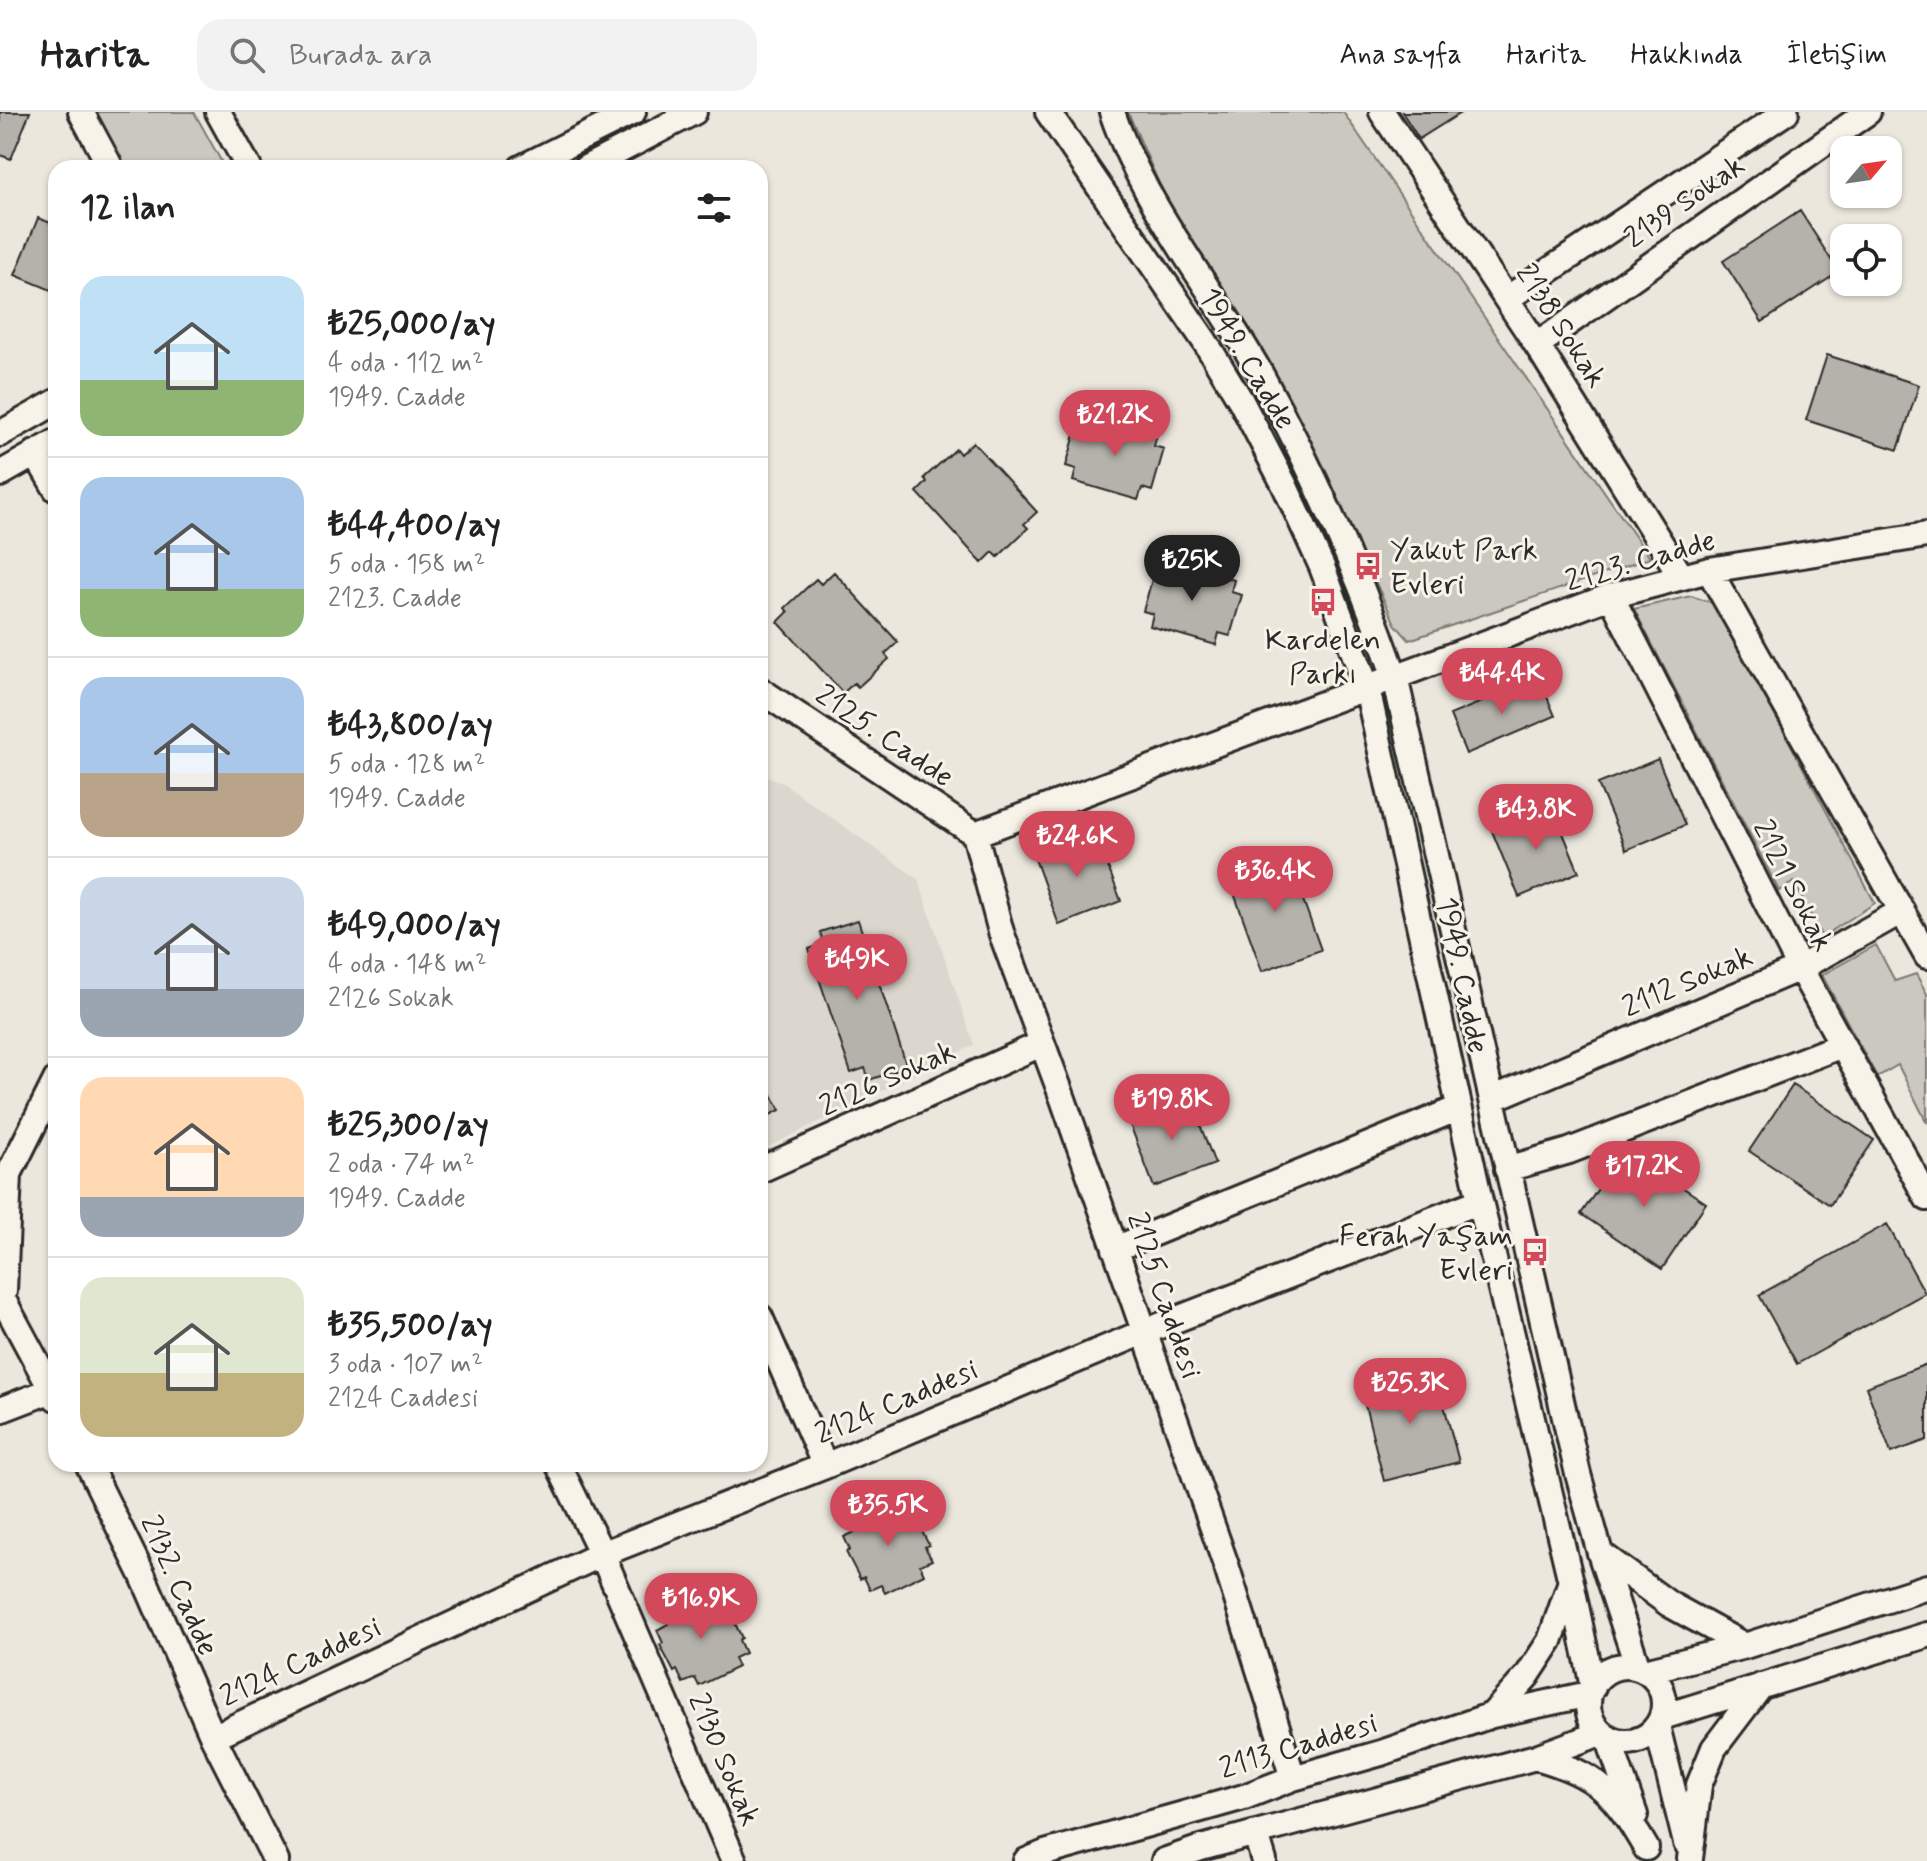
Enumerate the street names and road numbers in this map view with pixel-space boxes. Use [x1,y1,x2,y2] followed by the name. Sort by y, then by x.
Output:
[1617,146,1753,258] street label: 2139 Sokak
[1506,256,1615,396] street label: 2138 Sokak
[1189,281,1304,437] street label: 1949. Cadde
[1561,521,1720,601] street label: 2123. Cadde
[807,676,961,797] street label: 2125. Cadde
[1743,813,1843,958] street label: 2121 Sokak
[1426,893,1497,1057] street label: 1949. Cadde
[1616,937,1759,1027] street label: 2112 Sokak
[814,1032,962,1127] street label: 2126 Sokak
[1117,1207,1210,1384] street label: 2125 Caddesi
[809,1351,984,1454] street label: 2124 Caddesi
[130,1509,227,1662] street label: 2132. Cadde
[214,1608,387,1717] street label: 2124 Caddesi
[678,1687,769,1832] street label: 2130 Sokak
[1215,1704,1382,1789] street label: 2113 Caddesi

